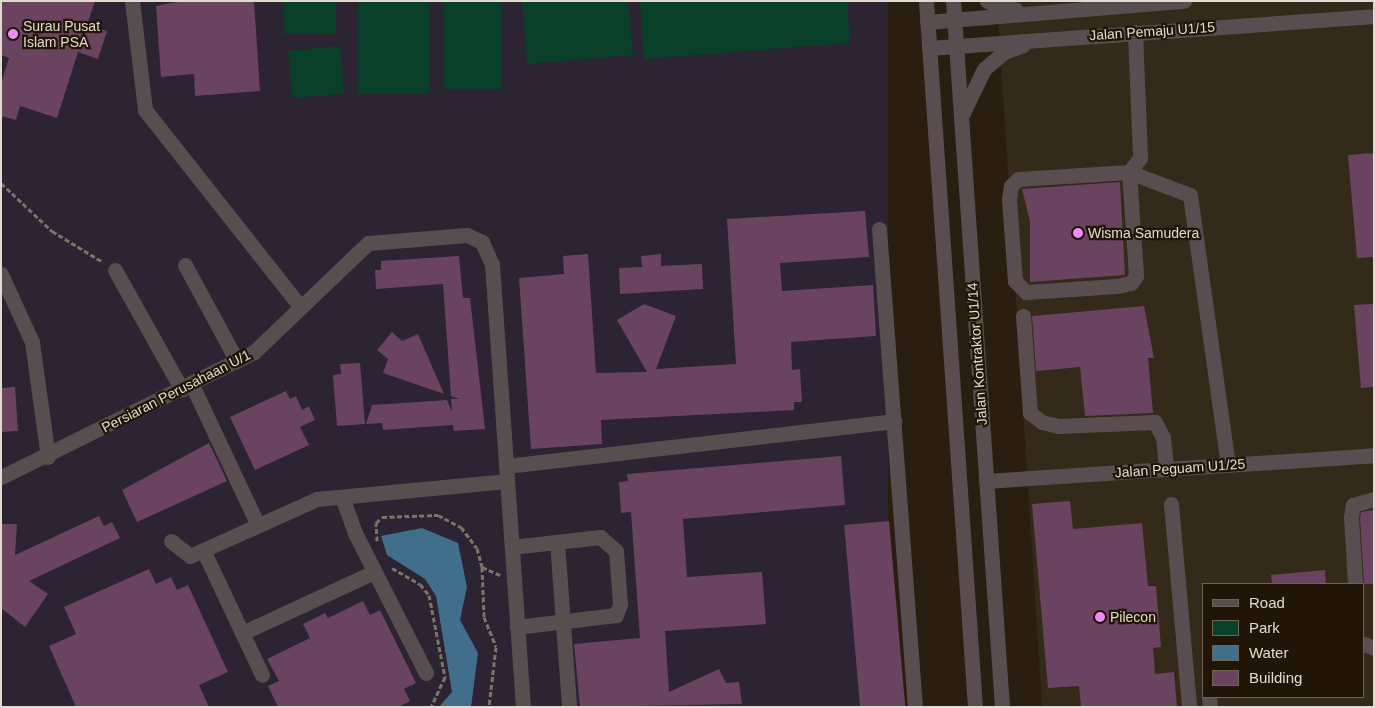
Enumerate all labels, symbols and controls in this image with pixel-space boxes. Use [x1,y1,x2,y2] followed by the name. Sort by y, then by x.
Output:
[23,18,100,50] place label: Surau Pusat Islam PSA
[1089,18,1215,44] street label: Jalan Pemaju U1/15
[7,28,19,40] marker: Surau Pusat Islam PSA
[1088,225,1199,241] place label: Wisma Samudera
[1072,227,1084,239] marker: Wisma Samudera
[964,282,990,426] street label: Jalan Kontraktor U1/14
[99,346,253,436] street label: Persiaran Perusahaan U/1
[1114,455,1246,481] street label: Jalan Peguam U1/25
[1202,583,1365,698] legend
[1249,594,1285,611] text: Road
[1110,609,1156,625] place label: Pilecon
[1094,611,1106,623] marker: Pilecon
[1249,619,1280,636] text: Park
[1249,644,1288,661] text: Water
[1249,669,1302,686] text: Building

